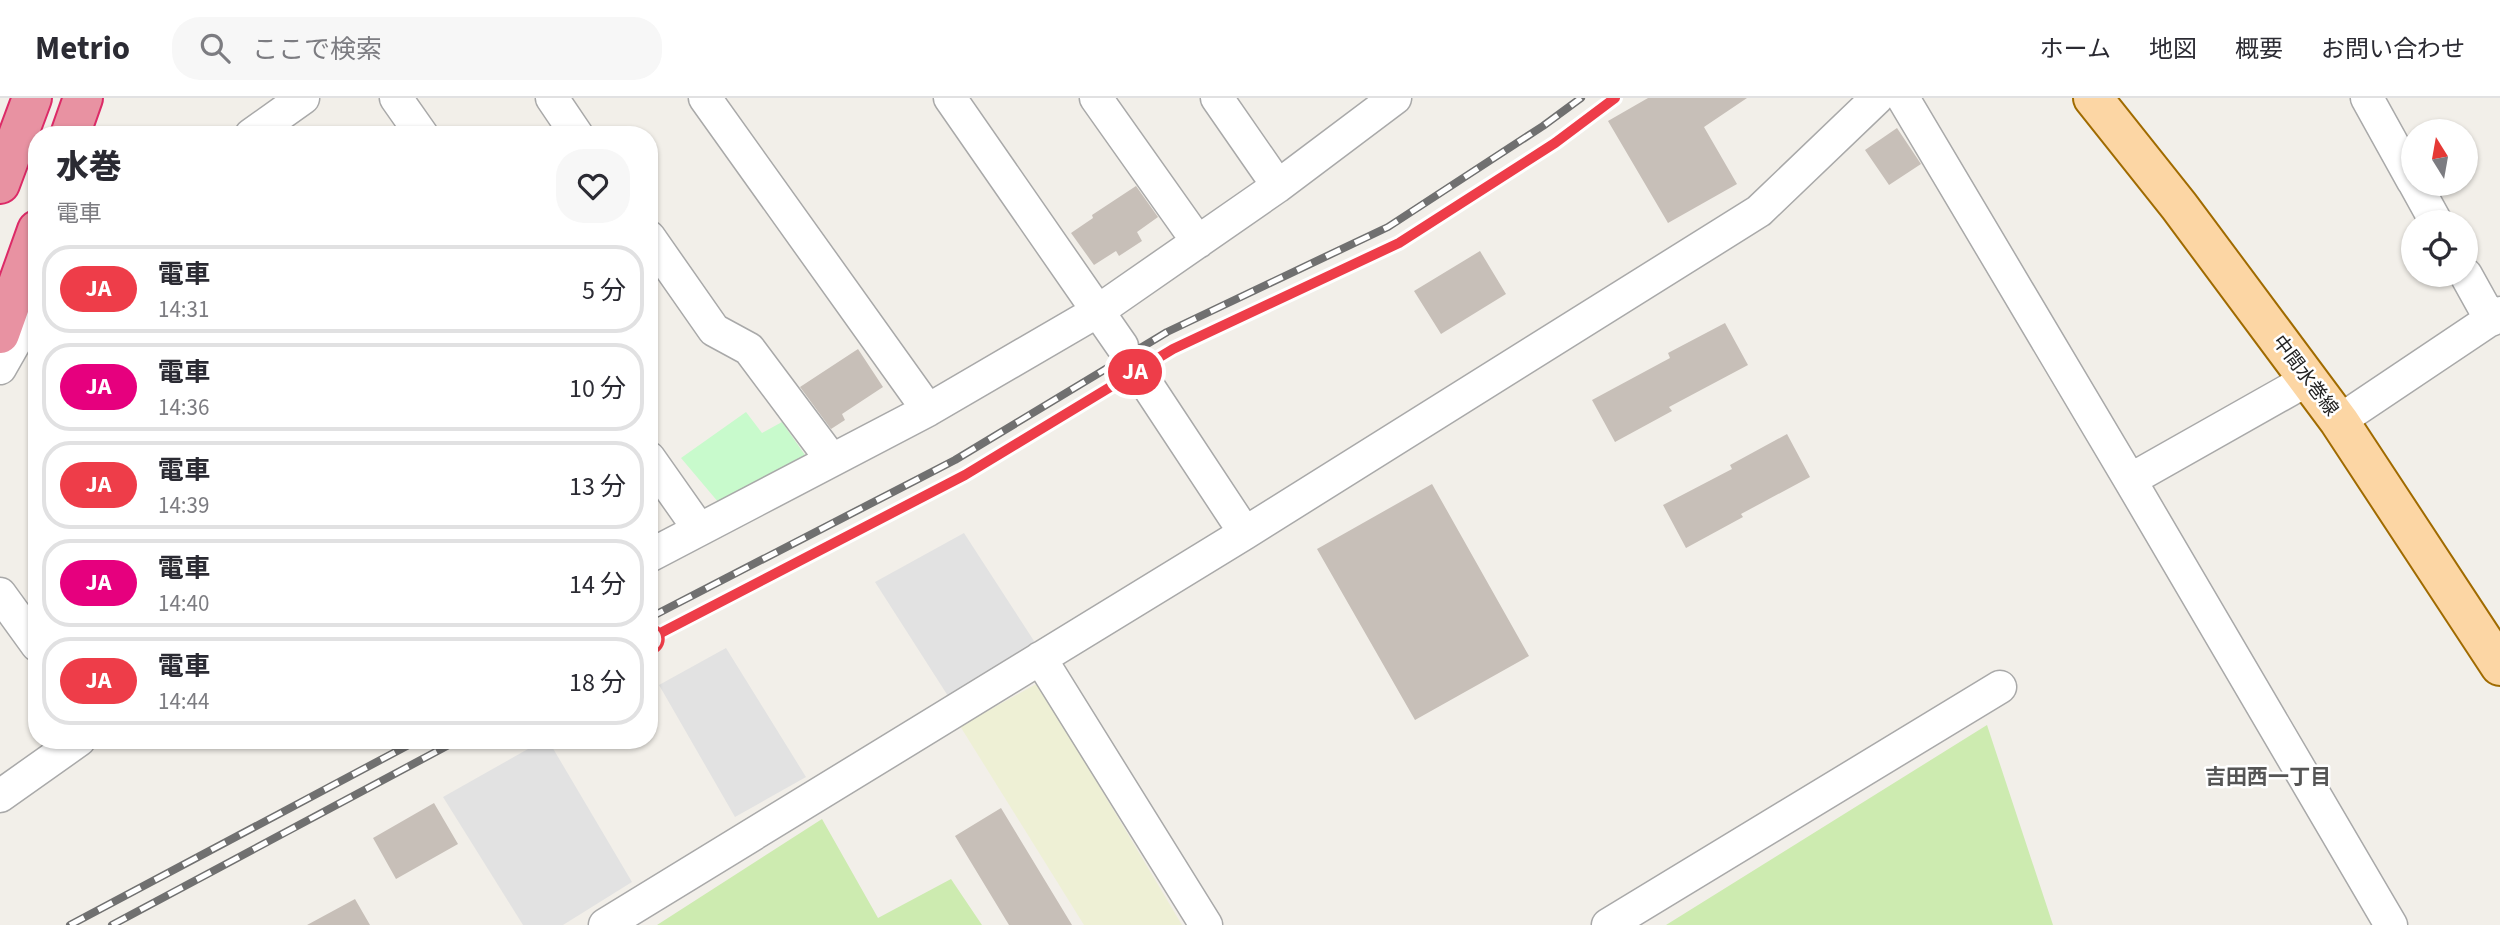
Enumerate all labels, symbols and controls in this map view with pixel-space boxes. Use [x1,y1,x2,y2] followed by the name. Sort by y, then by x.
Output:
[172,17,662,80] search box
[35,25,130,72] text: Metrio
[196,29,234,67] icon: search
[252,31,382,68] text: ここで検索
[2040,32,2111,67] text: ホーム
[2149,32,2197,67] text: 地図
[2235,32,2283,67] text: 概要
[2321,32,2465,67] text: お問い合わせ
[2401,119,2478,196] north arrow
[2401,119,2478,287] map controls
[56,144,122,191] text: 水巻
[556,149,630,223] button: heart
[56,197,102,230] text: 電車
[2401,210,2478,287] button: locate
[158,256,210,293] text: 電車
[86,271,111,306] text: JA
[582,272,626,309] text: 5 分
[158,293,209,326] text: 14:31
[2266,330,2344,422] street label: 中間水巻線
[1104,349,1166,395] line badge: JA
[158,354,210,391] text: 電車
[1122,354,1148,389] text: JA
[86,369,111,404] text: JA
[569,370,626,407] text: 10 分
[158,391,209,424] text: 14:36
[158,452,210,489] text: 電車
[86,467,111,502] text: JA
[569,468,626,505] text: 13 分
[158,489,209,522] text: 14:39
[158,550,210,587] text: 電車
[86,565,111,600] text: JA
[569,566,626,603] text: 14 分
[158,587,209,620] text: 14:40
[634,624,664,654] unlabelled marker
[158,648,210,685] text: 電車
[86,663,111,698] text: JA
[569,664,626,701] text: 18 分
[158,685,209,718] text: 14:44
[2205,762,2331,792] district label: 吉田西一丁目

